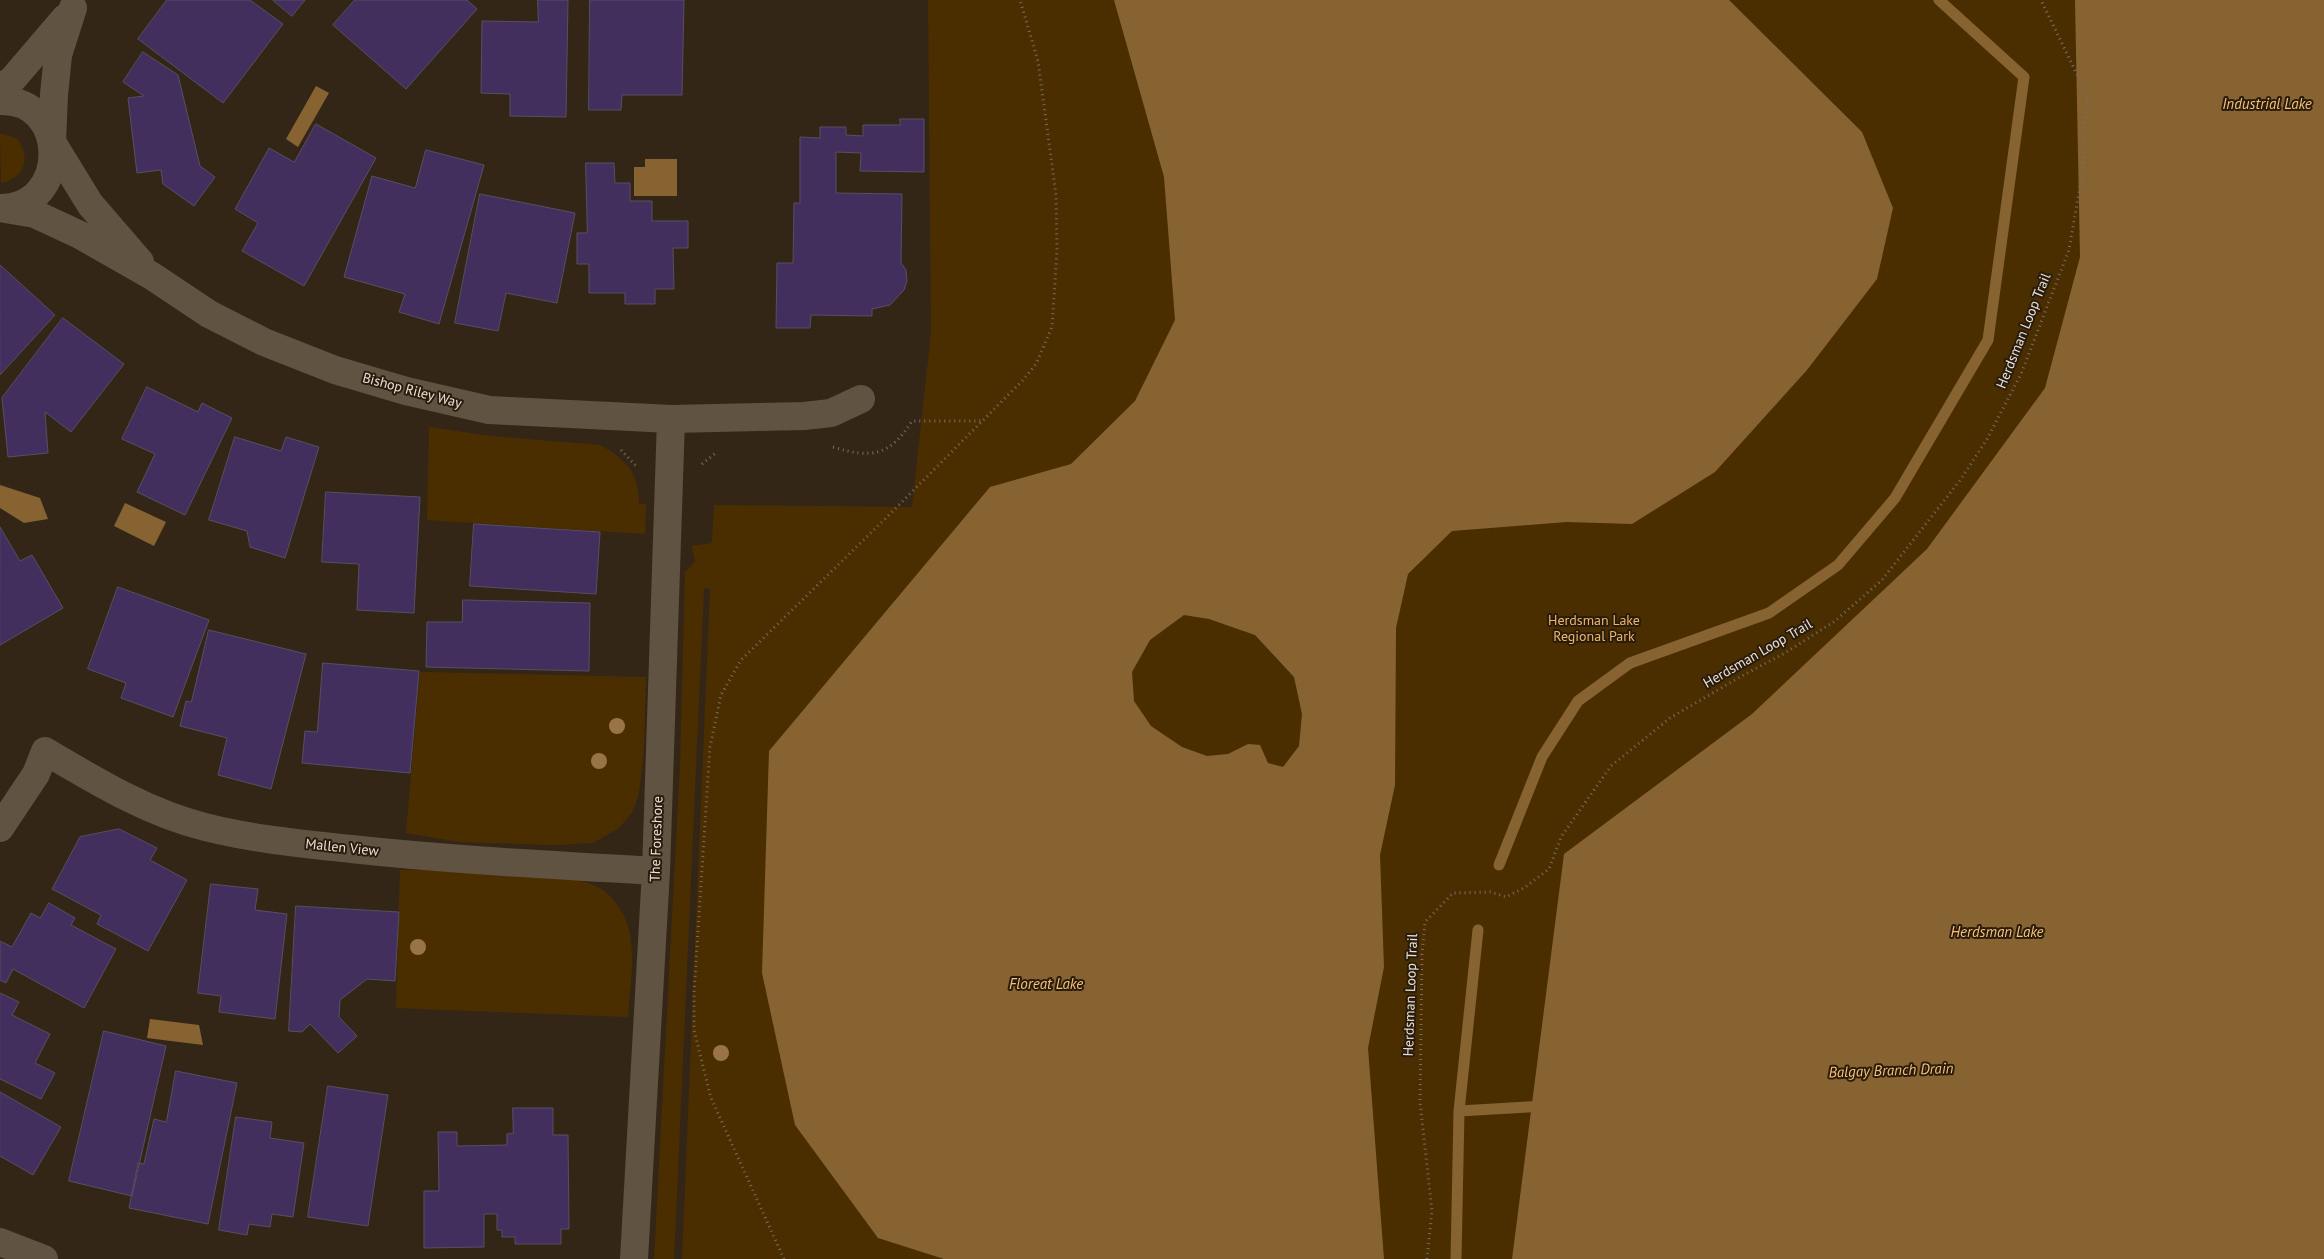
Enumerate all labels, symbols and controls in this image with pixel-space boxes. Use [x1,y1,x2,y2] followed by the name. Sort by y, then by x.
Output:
[2222,96,2312,114] water label: Industrial Lake
[1993,271,2055,391] street label: Herdsman Loop Trail
[361,370,463,412] street label: Bishop Riley Way
[1548,613,1640,646] park label: Herdsman Lake Regional Park
[1701,616,1815,692] street label: Herdsman Loop Trail
[647,796,667,882] street label: The Foreshore
[304,836,380,860] street label: Mallen View
[1950,924,2044,942] water label: Herdsman Lake
[1400,933,1422,1057] street label: Herdsman Loop Trail
[1009,976,1083,994] water label: Floreat Lake
[1828,1060,1954,1082] water label: Balgay Branch Drain

